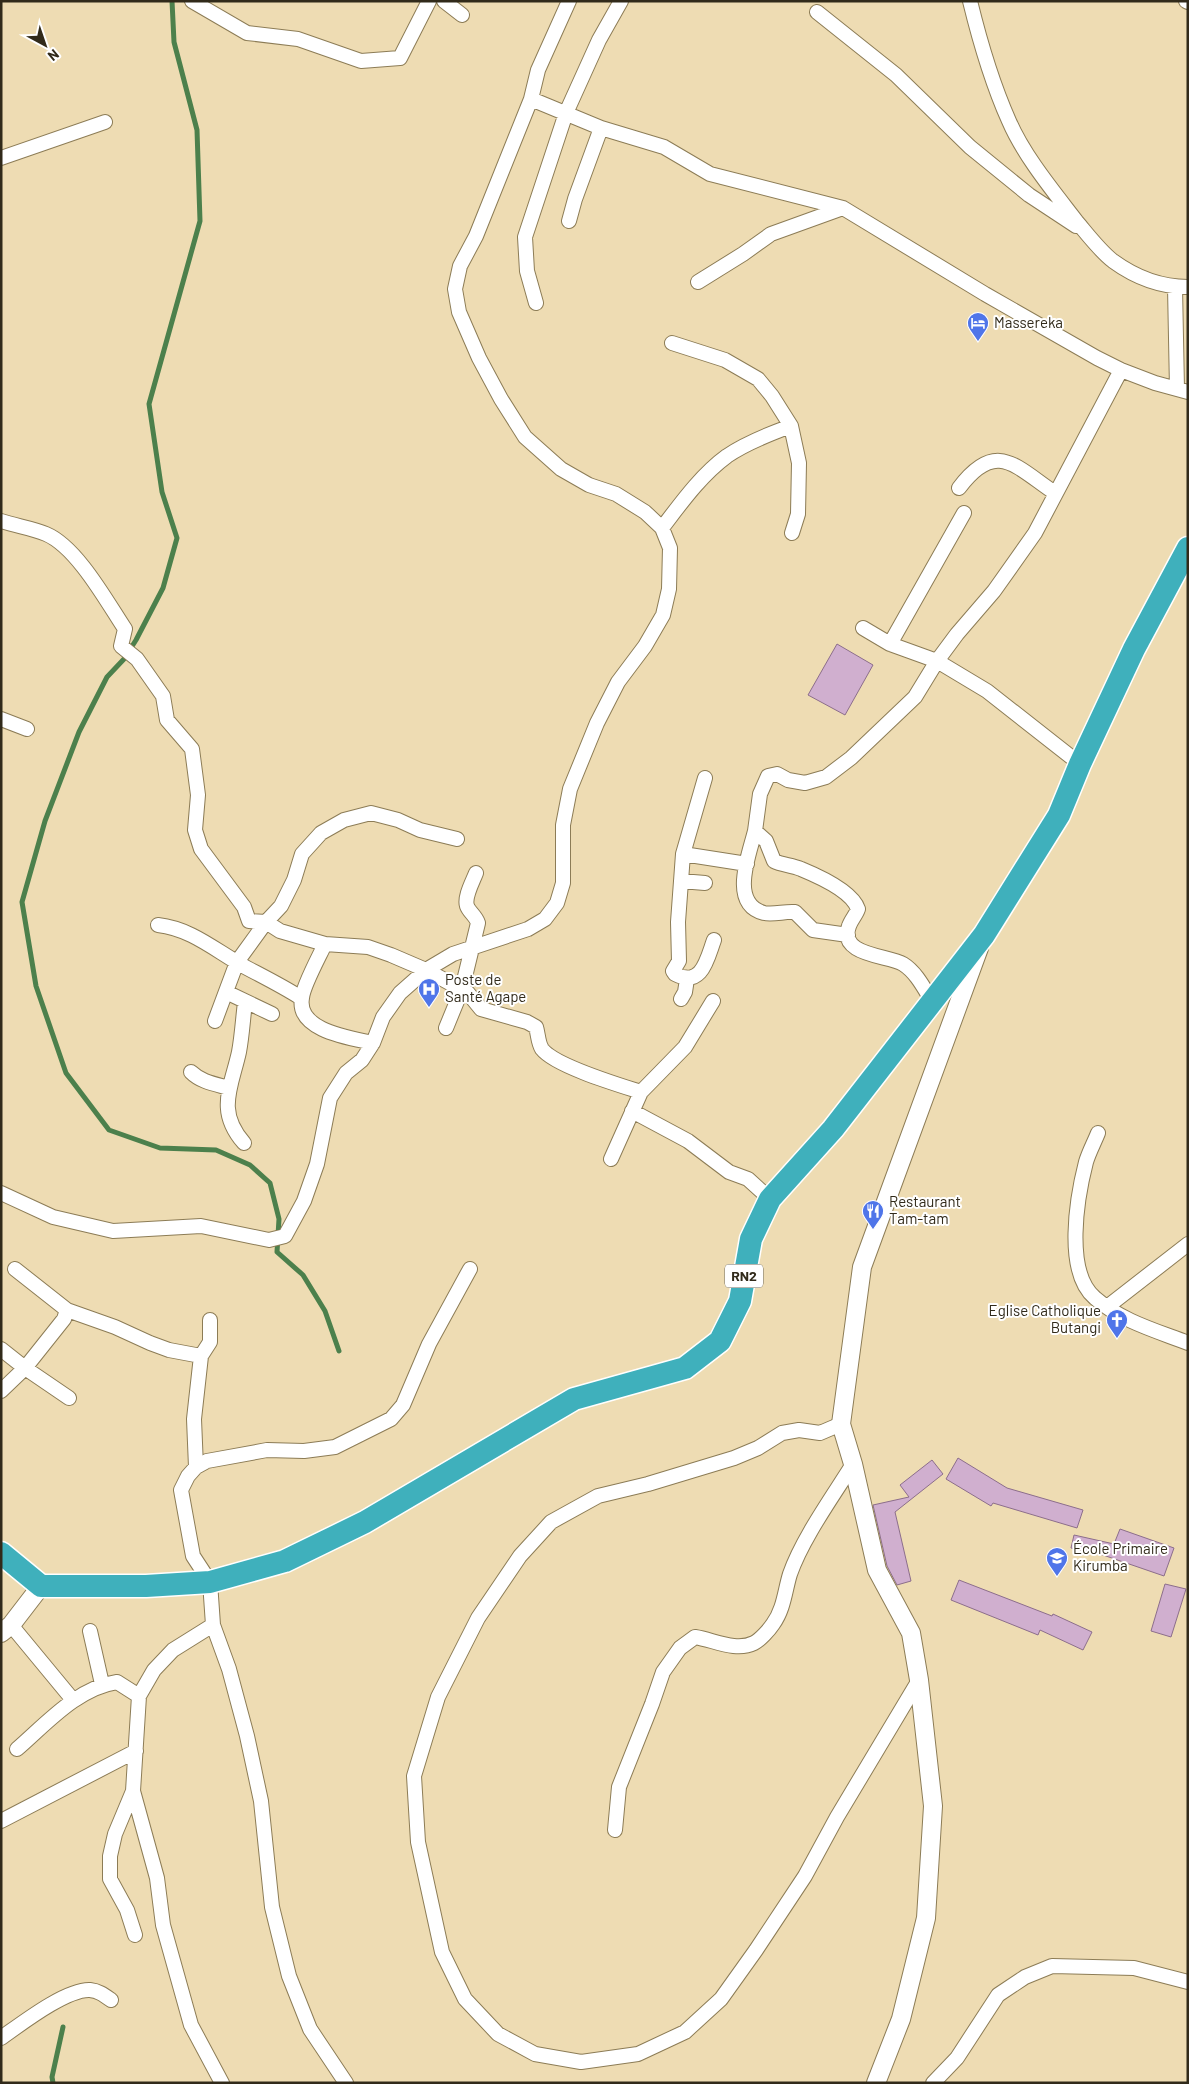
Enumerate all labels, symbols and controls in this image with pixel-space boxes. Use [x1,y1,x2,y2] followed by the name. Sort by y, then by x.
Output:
[20,20,70,70] north arrow
[45,46,63,65] text: N
[966,311,990,342] hotel icon: Massereka
[994,313,1063,331] place label: Massereka
[445,970,526,1005] place label: Poste de Santé Agape
[417,977,441,1008] hospital icon: Poste de Santé Agape
[889,1192,961,1227] place label: Restaurant Tam-tam
[861,1199,885,1230] restaurant icon: Restaurant Tam-tam
[725,1264,763,1288] road number: RN2
[989,1301,1101,1336] place label: Eglise Catholique Butangi
[1105,1308,1129,1339] church icon: Eglise Catholique Butangi
[1073,1539,1168,1574] place label: École Primaire Kirumba
[1045,1546,1069,1577] school or university icon: École Primaire Kirumba

